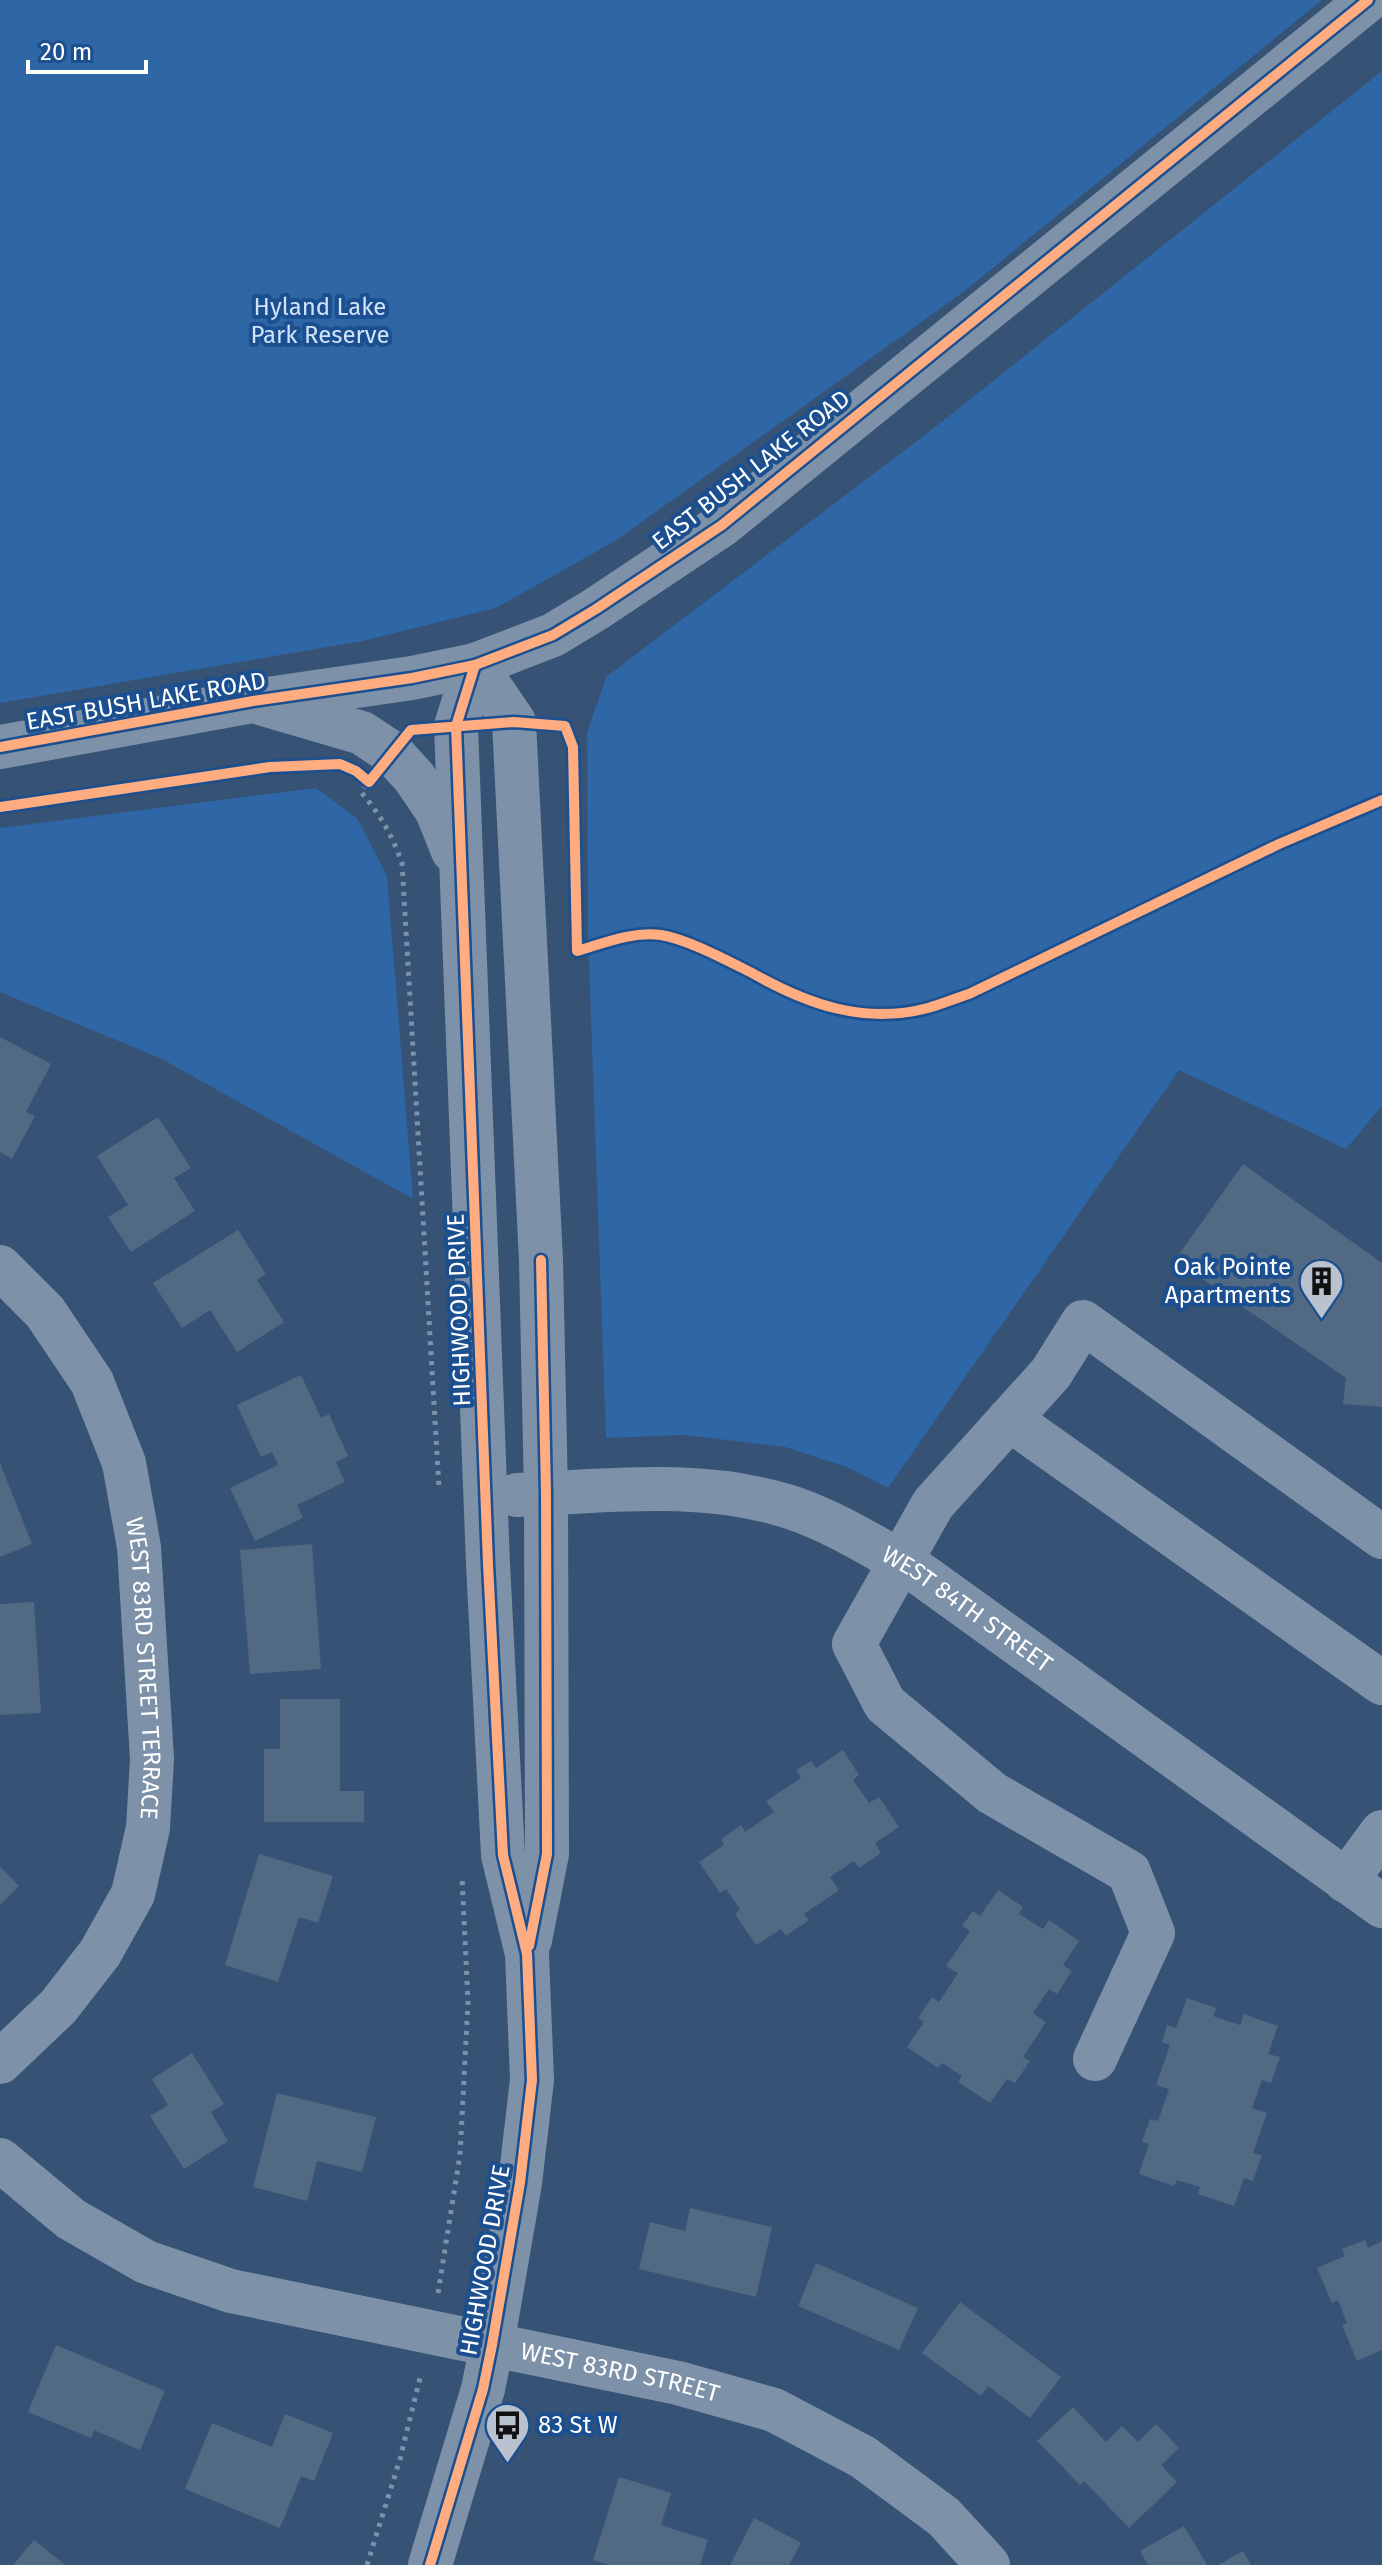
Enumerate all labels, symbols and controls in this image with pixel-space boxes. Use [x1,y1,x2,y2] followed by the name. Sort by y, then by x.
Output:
[28,24,146,74] scale bar
[40,38,92,66] text: 20 m
[250,293,390,349] park label: Hyland Lake Park Reserve
[647,384,855,556] street label: EAST BUSH LAKE ROAD
[24,666,268,736] street label: EAST BUSH LAKE ROAD
[442,1213,476,1407] street label: HIGHWOOD DRIVE
[1165,1253,1291,1309] place label: Oak Pointe Apartments
[1298,1257,1346,1320] building icon: Oak Pointe Apartments
[120,1515,166,1821] street label: WEST 83RD STREET TERRACE
[877,1540,1058,1678] street label: WEST 84TH STREET
[454,2163,516,2357] street label: HIGHWOOD DRIVE
[518,2337,723,2408] street label: WEST 83RD STREET
[483,2401,531,2464] bus stop icon: 83 St W
[538,2411,618,2439] place label: 83 St W

